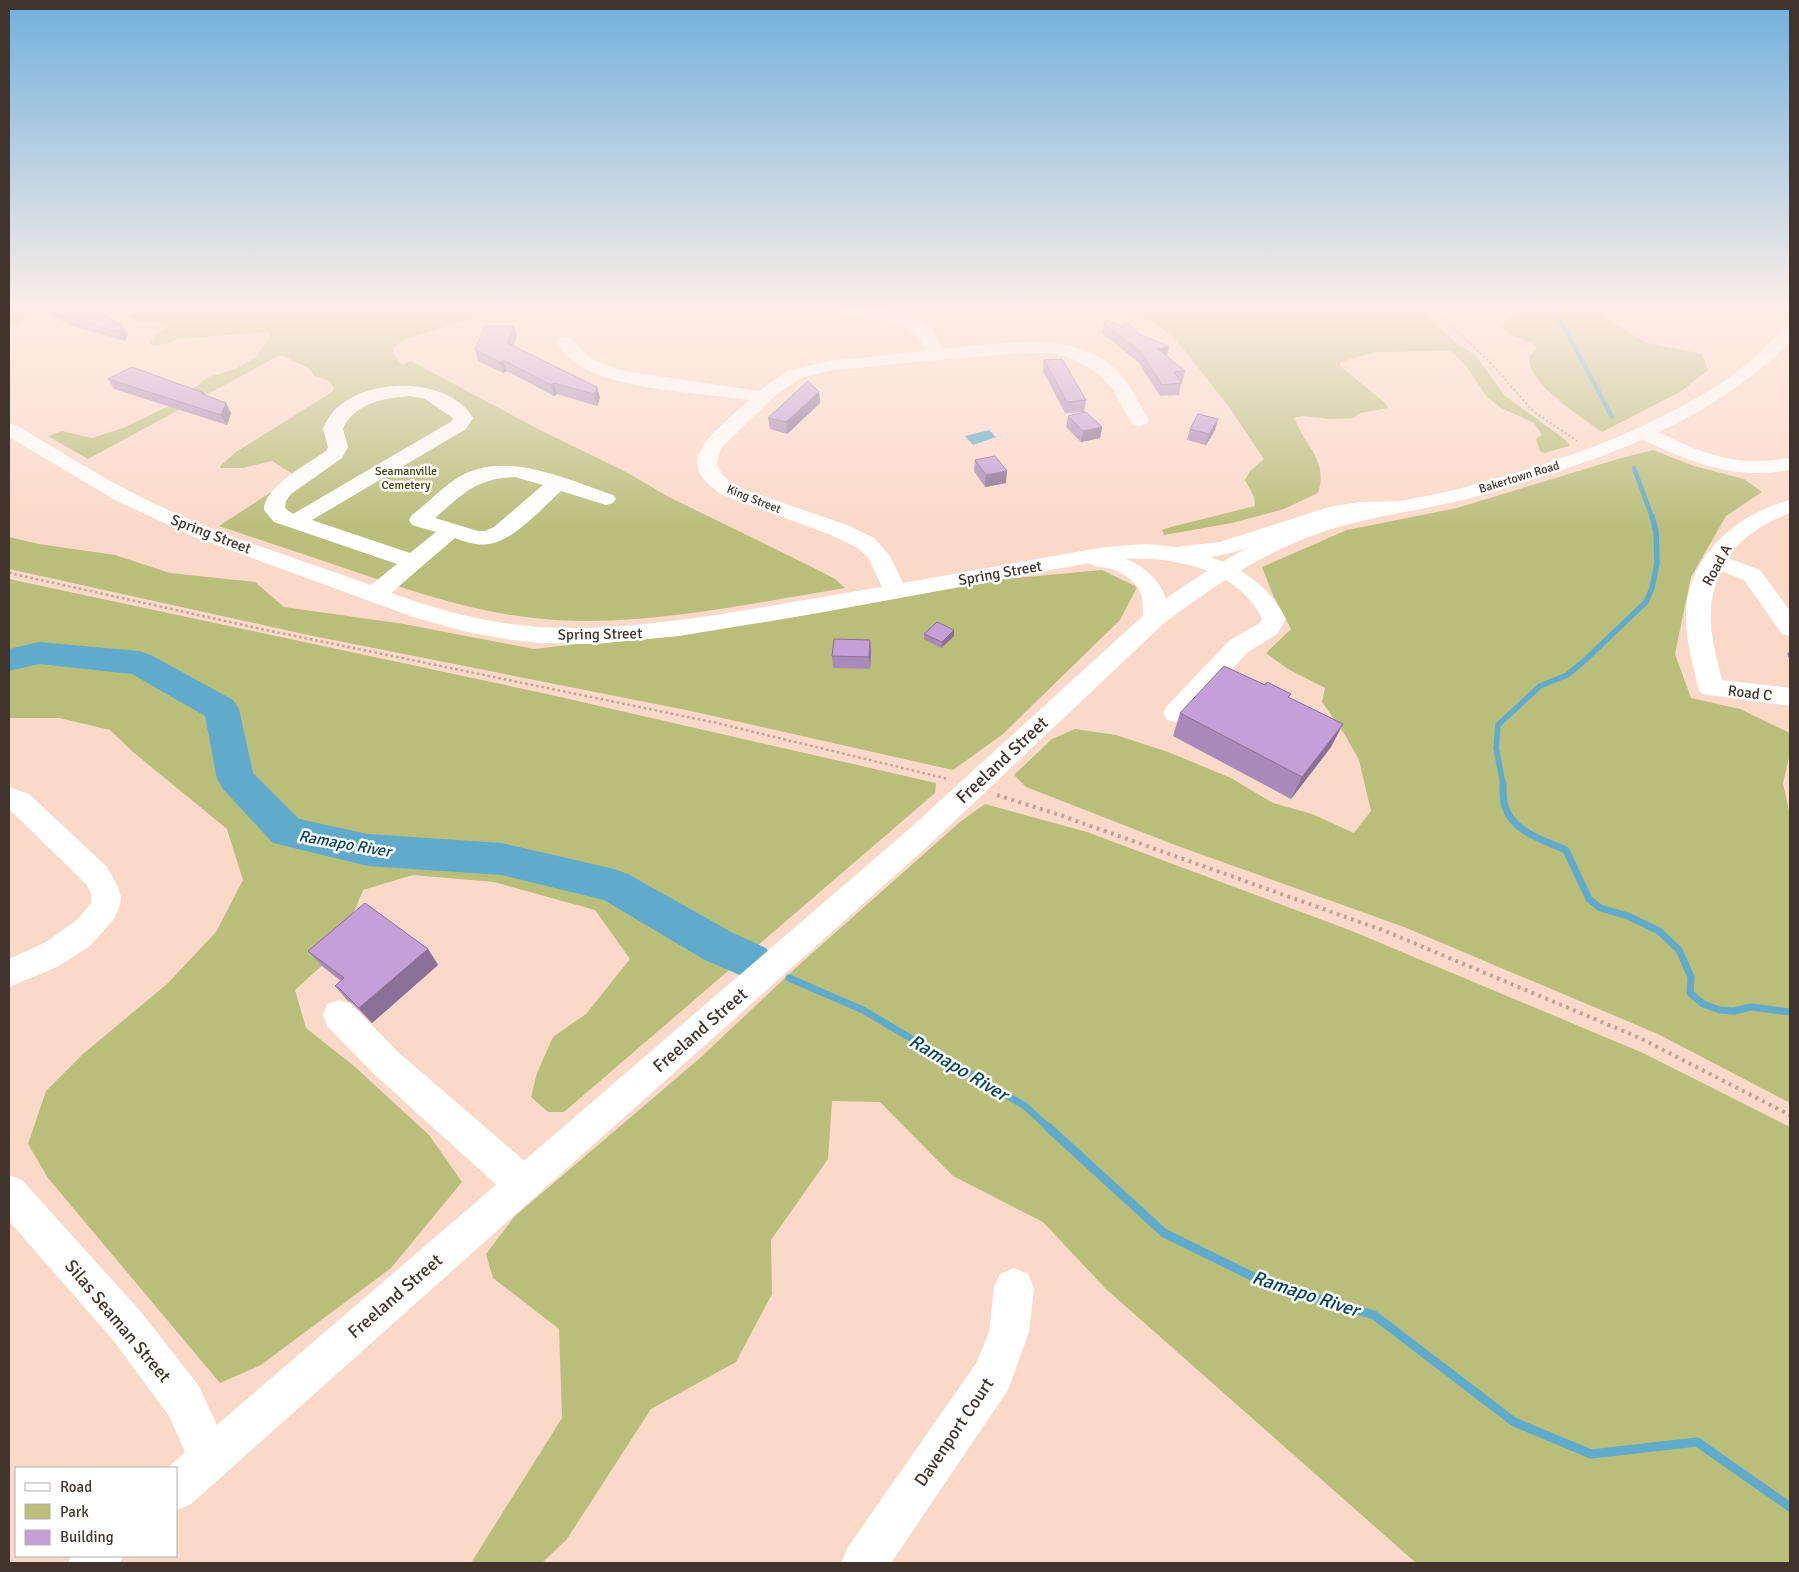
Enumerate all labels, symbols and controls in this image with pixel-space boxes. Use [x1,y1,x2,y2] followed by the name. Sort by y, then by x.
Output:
[1477,458,1561,497] street label: Bakertown Road
[375,464,437,493] park label: Seamanville Cemetery
[724,482,783,517] street label: King Street
[168,510,254,558] street label: Spring Street
[1698,541,1736,589] street label: Road A
[957,557,1043,589] street label: Spring Street
[558,624,642,644] street label: Spring Street
[1727,681,1773,705] street label: Road C
[951,712,1053,808] street label: Freeland Street
[297,826,395,862] water label: Ramapo River
[648,983,752,1077] street label: Freeland Street
[905,1029,1015,1108] water label: Ramapo River
[343,1249,447,1343] street label: Freeland Street
[60,1255,176,1387] street label: Silas Seaman Street
[1249,1265,1365,1323] water label: Ramapo River
[910,1373,998,1491] street label: Davenport Court
[15,1467,178,1557] legend
[60,1478,92,1496] text: Road
[60,1503,89,1521] text: Park
[60,1528,114,1546] text: Building

